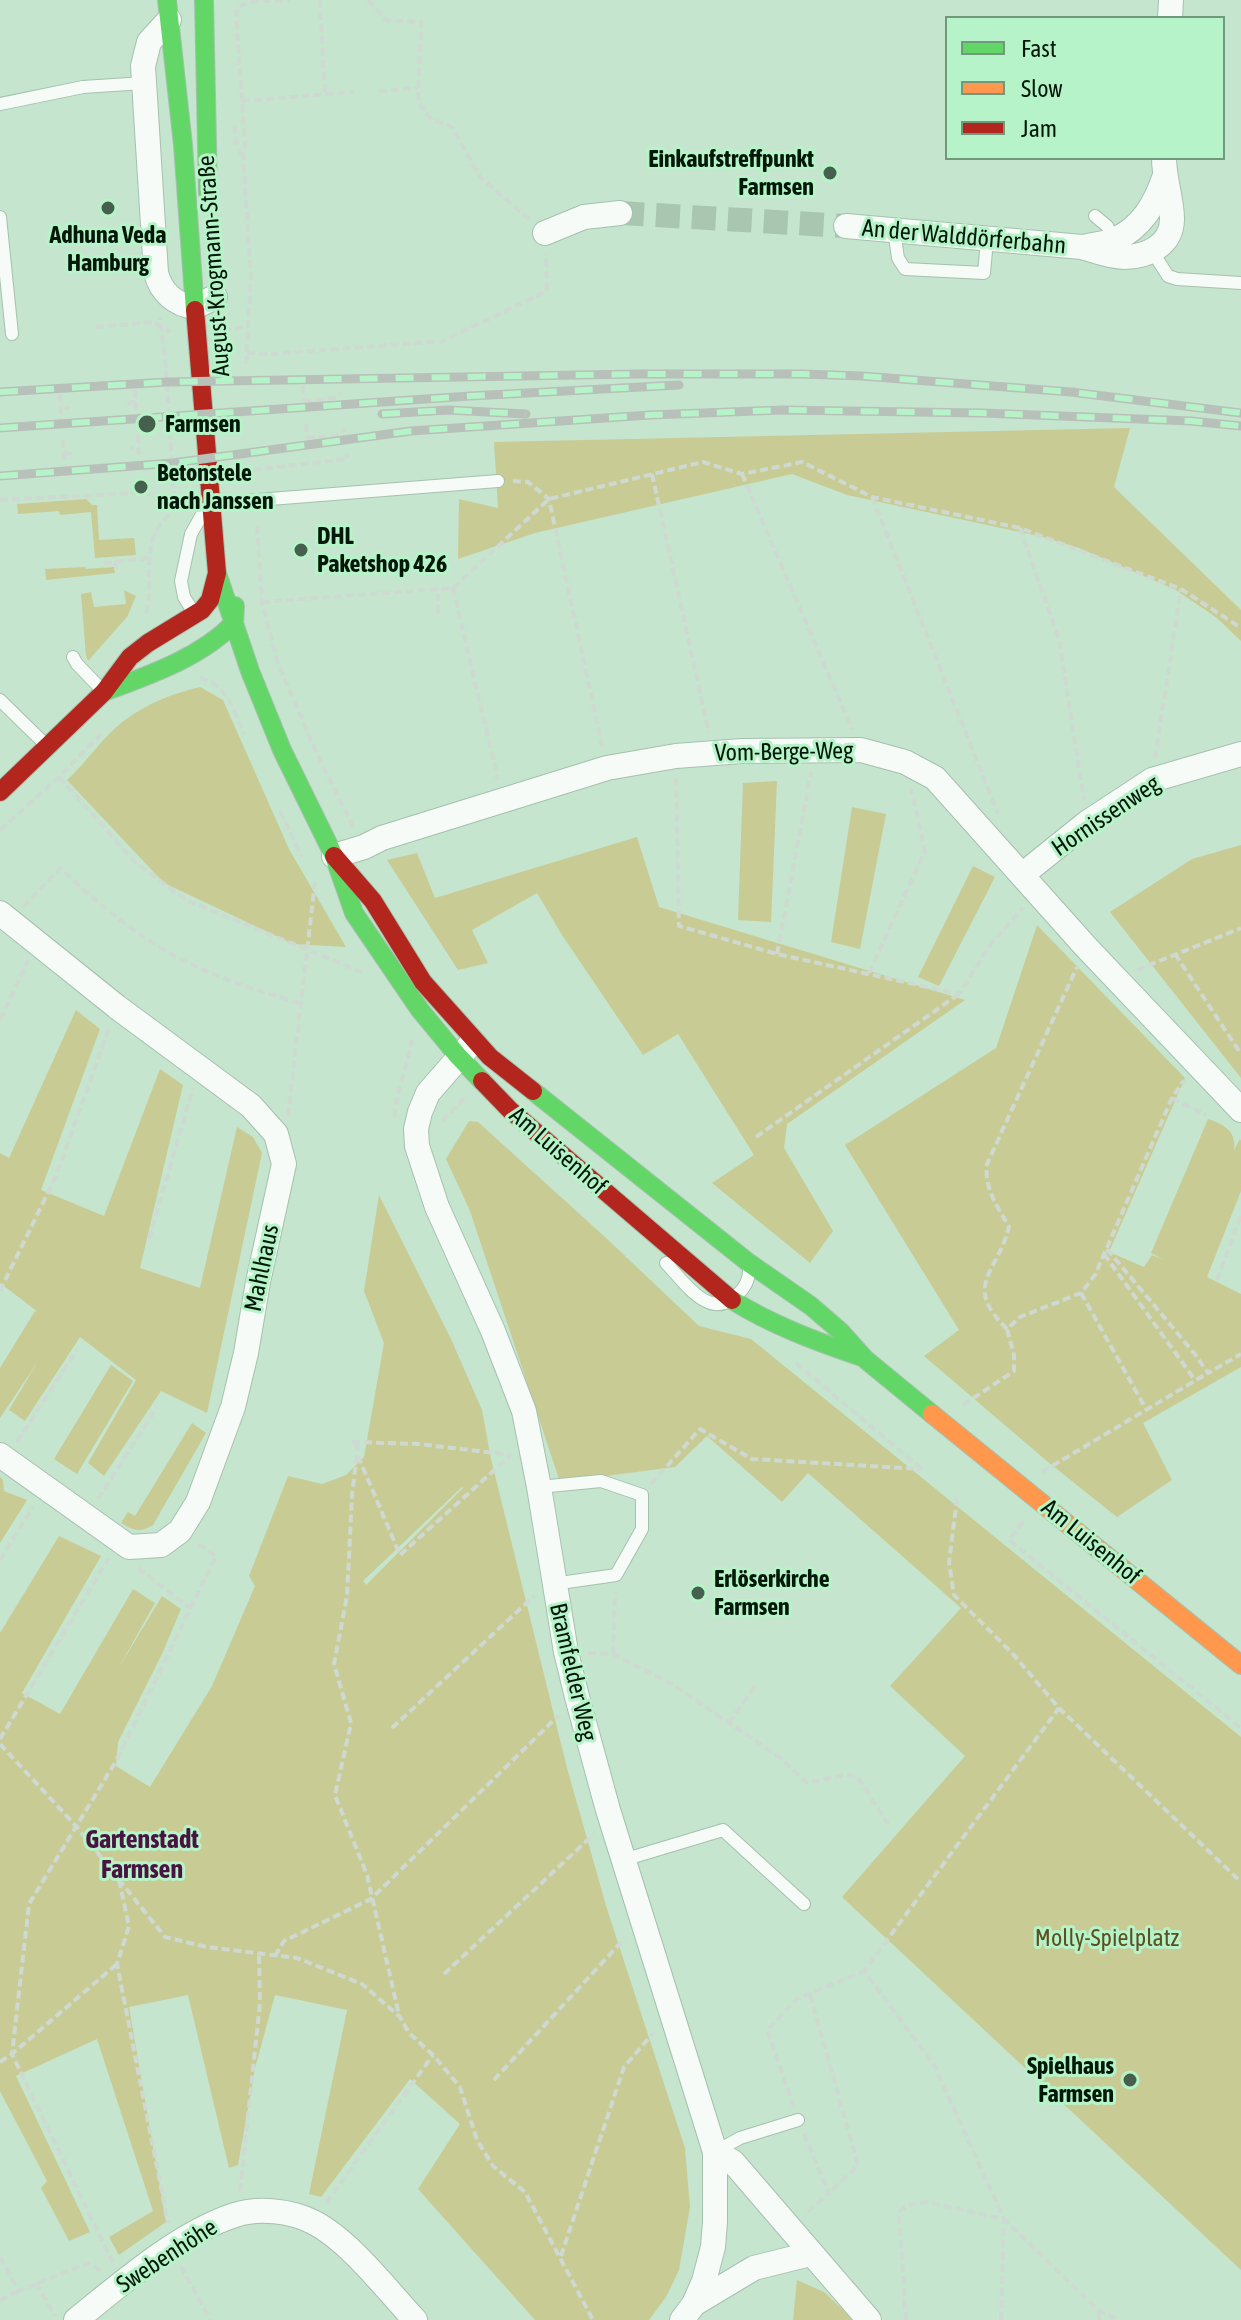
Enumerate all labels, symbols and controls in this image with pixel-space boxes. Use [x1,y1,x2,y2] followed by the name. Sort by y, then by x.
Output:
[945,16,1225,160] legend
[1021,35,1057,62] text: Fast
[1021,75,1063,102] text: Slow
[1021,115,1057,142] text: Jam
[648,145,814,201] place label: Einkaufstreffpunkt Farmsen
[192,154,236,378] street label: August-Krogmann-Straße
[821,164,839,182] marker: Einkaufstreffpunkt Farmsen
[99,199,117,217] marker: Adhuna Veda Hamburg
[861,214,1067,260] street label: An der Walddörferbahn
[50,221,166,277] place label: Adhuna Veda Hamburg
[165,410,241,438] place label: Farmsen
[136,413,158,435] marker: Farmsen
[157,459,274,515] place label: Betonstele nach Janssen
[132,478,150,496] marker: Betonstele nach Janssen
[317,522,447,578] place label: DHL Paketshop 426
[292,541,310,559] marker: DHL Paketshop 426
[714,736,854,768] street label: Vom-Berge-Weg
[1046,769,1166,863] street label: Hornissenweg
[504,1101,612,1201] street label: Am Luisenhof
[239,1222,285,1314] street label: Mahlhaus
[1036,1493,1146,1591] street label: Am Luisenhof
[714,1565,830,1621] place label: Erlöserkirche Farmsen
[689,1584,707,1602] marker: Erlöserkirche Farmsen
[543,1600,603,1744] street label: Bramfelder Weg
[85,1824,199,1886] district label: Gartenstadt Farmsen
[1035,1924,1179,1952] park label: Molly-Spielplatz
[1027,2052,1114,2108] place label: Spielhaus Farmsen
[1121,2071,1139,2089] marker: Spielhaus Farmsen
[111,2213,223,2299] street label: Swebenhöhe

